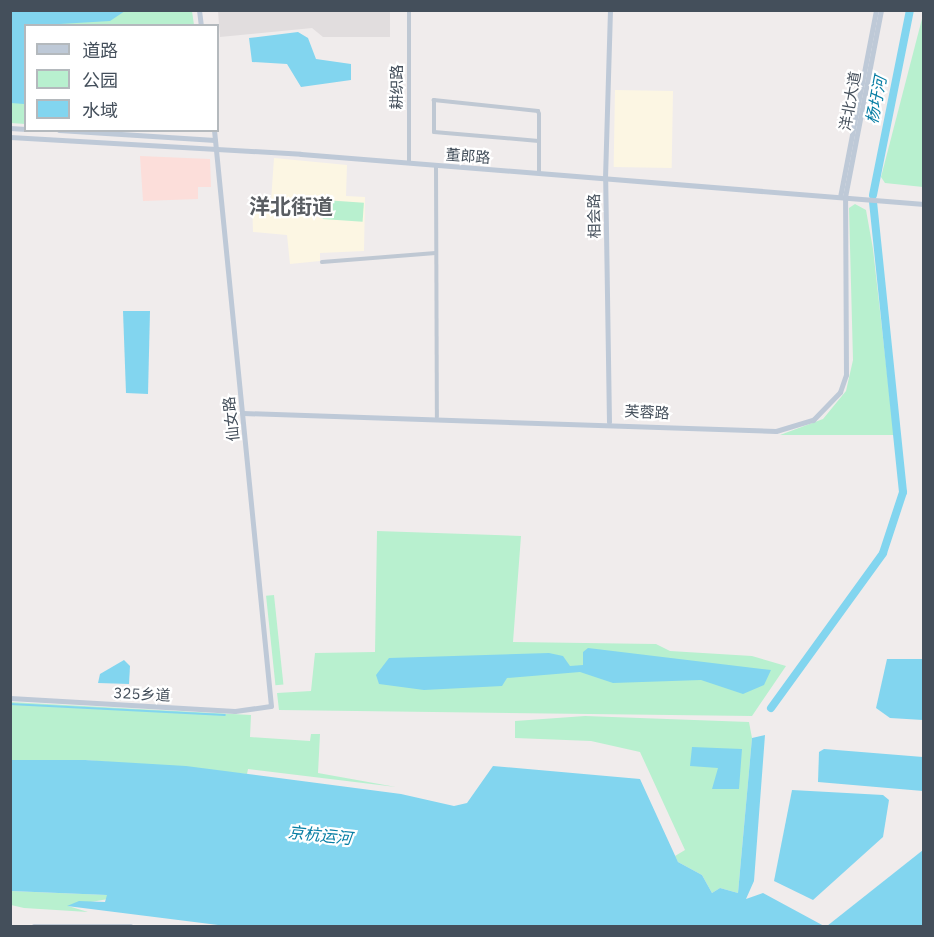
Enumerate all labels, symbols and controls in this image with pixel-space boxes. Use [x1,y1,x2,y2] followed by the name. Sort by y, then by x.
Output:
[24,24,219,132] legend
[82,39,118,62] text: 道路
[388,65,406,109] street label: 耕织路
[82,69,118,92] text: 公园
[836,70,864,132] street label: 洋北大道
[862,75,890,125] water label: 杨圩河
[82,99,118,122] text: 水域
[445,145,491,167] street label: 董郎路
[249,193,333,219] district label: 洋北街道
[585,193,603,239] street label: 相会路
[220,396,242,442] street label: 仙女路
[624,402,670,422] street label: 芙蓉路
[113,684,171,704] street label: 325乡道
[287,822,353,848] water label: 京杭运河

